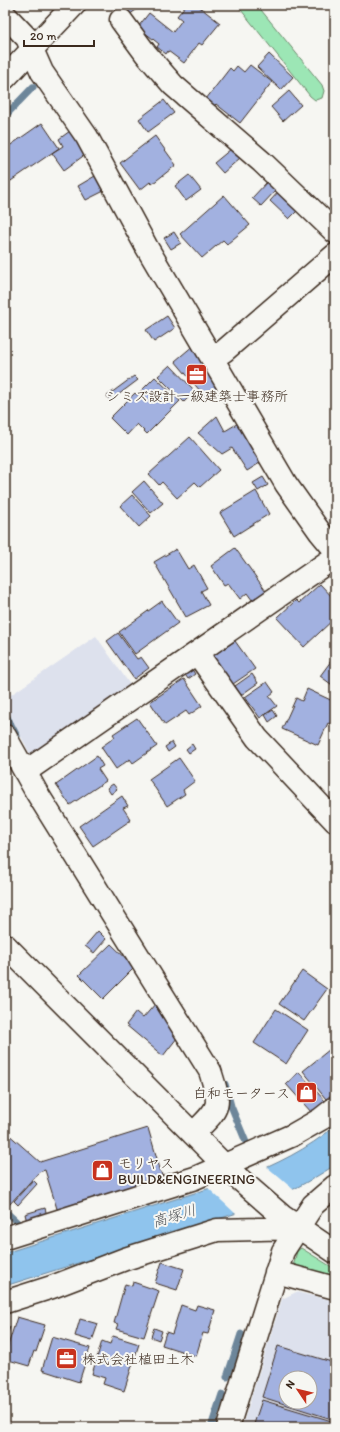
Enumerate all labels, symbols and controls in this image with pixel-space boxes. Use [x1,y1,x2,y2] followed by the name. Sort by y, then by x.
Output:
[24,22,94,48] scale bar
[30,29,57,43] text: 20 m
[184,361,210,387] office icon: シミズ設計一級建築士事務所
[106,388,288,405] place label: シミズ設計一級建築士事務所
[293,1080,319,1106] shop icon: 白和モータース
[193,1085,290,1102] place label: 白和モータース
[118,1155,255,1188] place label: モリヤス BUILD&ENGINEERING
[90,1158,116,1184] shop icon: モリヤス BUILD&ENGINEERING
[150,1201,198,1231] water label: 高塚川
[53,1346,79,1372] office icon: 株式会社植田土木
[82,1351,194,1368] place label: 株式会社植田土木
[278,1370,318,1410] north arrow
[283,1378,298,1391] text: N

